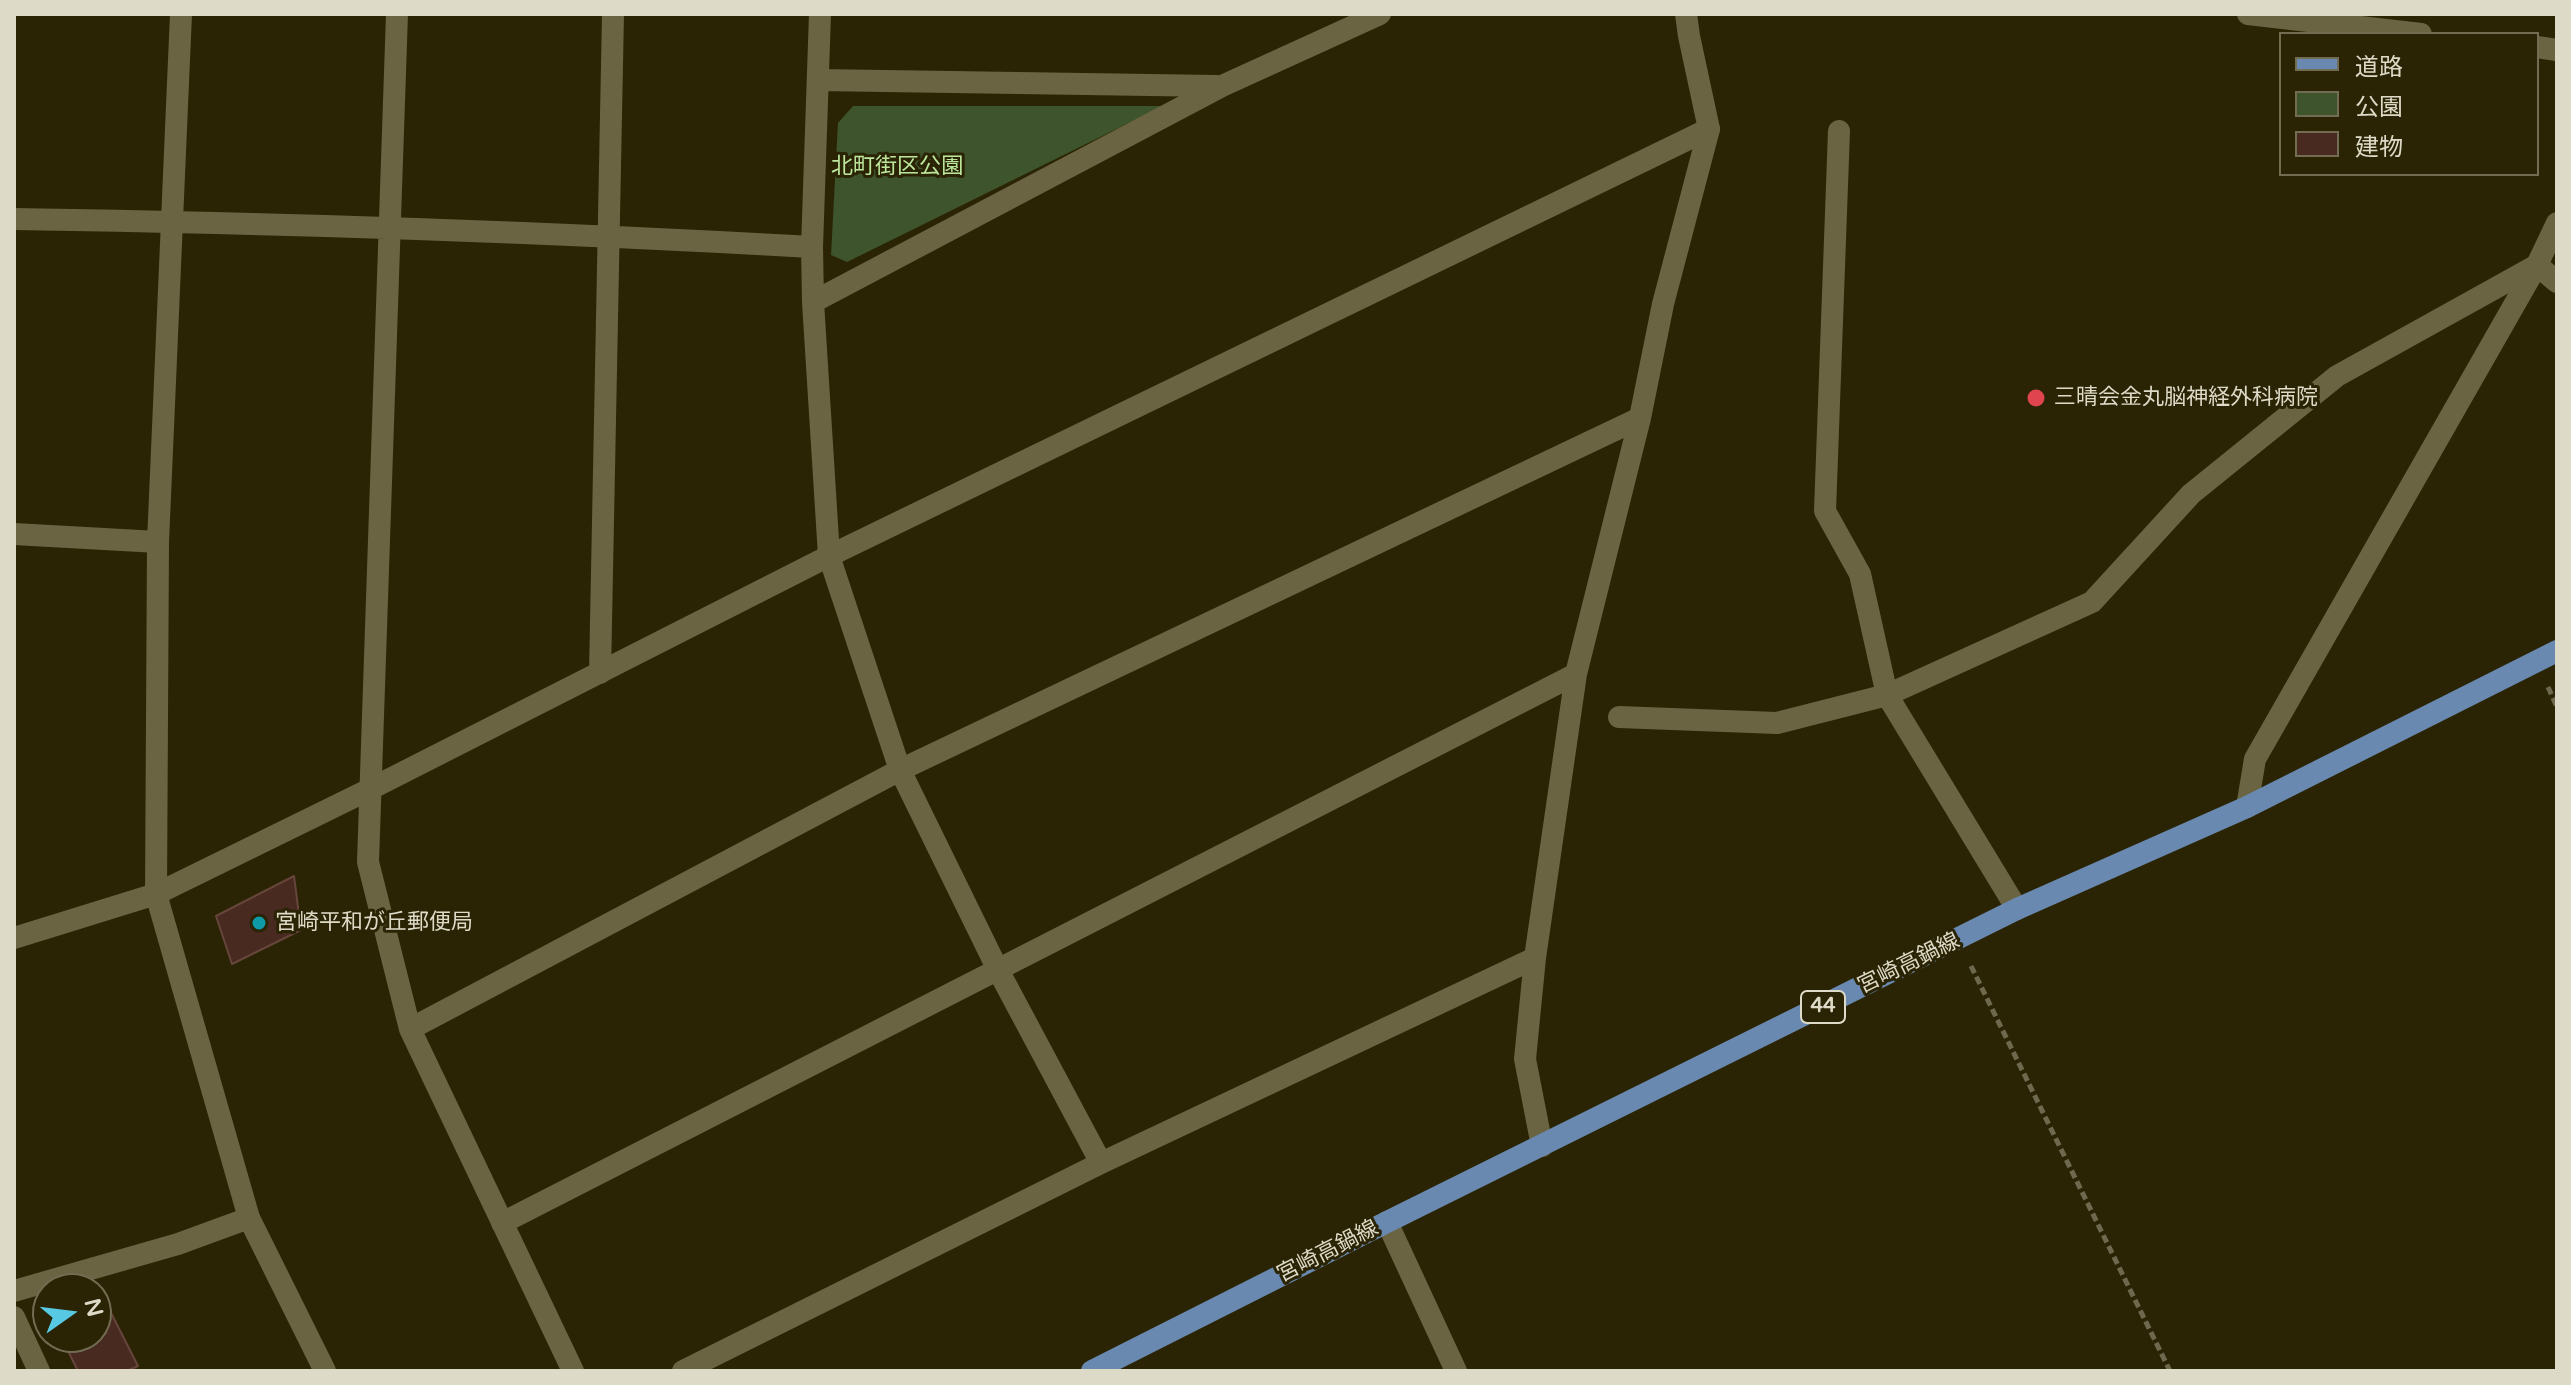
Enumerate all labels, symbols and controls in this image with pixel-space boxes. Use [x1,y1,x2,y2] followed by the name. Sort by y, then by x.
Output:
[2279,32,2539,176] legend
[2355,53,2403,82] text: 道路
[2355,93,2403,122] text: 公園
[2355,133,2403,162] text: 建物
[831,154,963,180] park label: 北町街区公園
[2054,385,2318,411] place label: 三晴会金丸脳神経外科病院
[2025,387,2047,409] marker: 三晴会金丸脳神経外科病院
[275,910,473,936] place label: 宮崎平和が丘郵便局
[250,914,268,932] marker: 宮崎平和が丘郵便局
[1854,928,1964,1000] street label: 宮崎高鍋線
[1801,991,1845,1023] road number: 44
[1273,1215,1383,1289] street label: 宮崎高鍋線
[32,1273,112,1353] north arrow
[79,1296,108,1319] text: N

